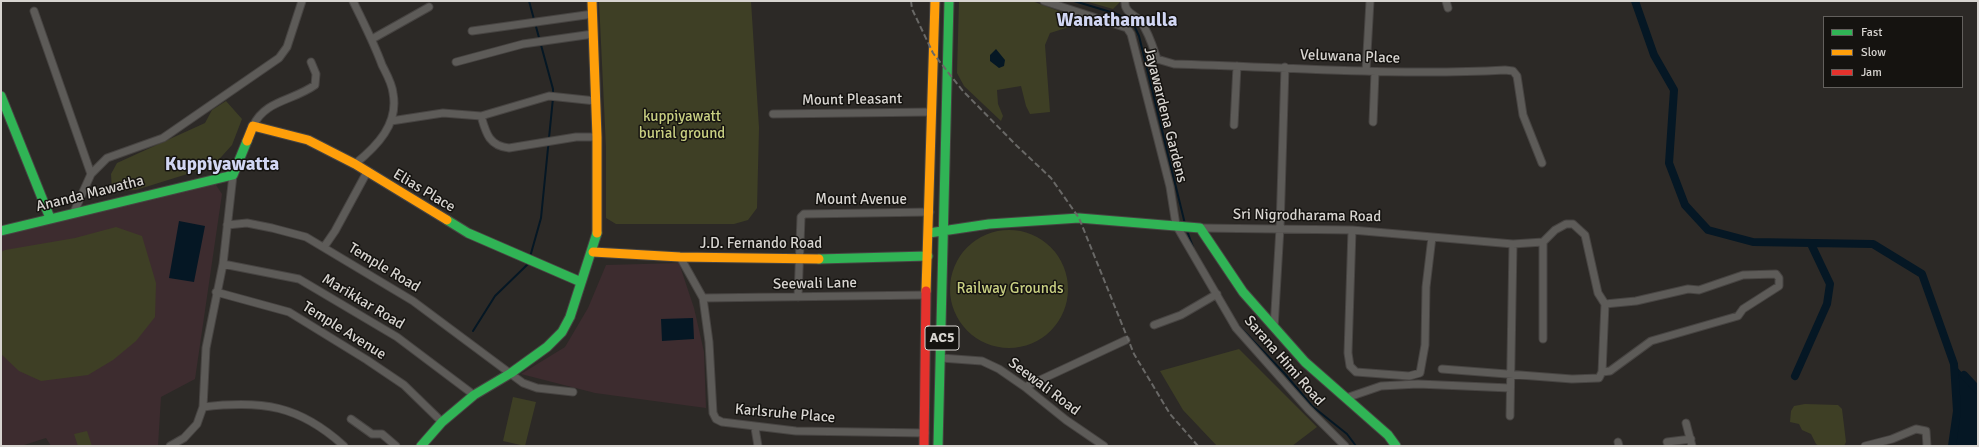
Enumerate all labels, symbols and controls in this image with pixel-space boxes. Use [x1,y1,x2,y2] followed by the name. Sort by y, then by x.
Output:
[1057,10,1177,32] district label: Wanathamulla
[1823,16,1963,88] legend
[1861,25,1882,40] text: Fast
[1139,45,1191,185] street label: Jayawardena Gardens
[1861,45,1886,60] text: Slow
[1300,46,1400,68] street label: Veluwana Place
[1861,65,1882,80] text: Jam
[802,90,902,110] street label: Mount Pleasant
[639,108,725,143] park label: kuppiyawatt burial ground
[165,154,279,176] district label: Kuppiyawatta
[390,165,458,217] street label: Elias Place
[34,172,146,216] street label: Ananda Mawatha
[815,191,907,209] street label: Mount Avenue
[1233,206,1381,226] street label: Sri Nigrodharama Road
[700,235,822,253] street label: J.D. Fernando Road
[345,240,423,296] street label: Temple Road
[318,270,408,334] street label: Marikkar Road
[773,274,857,294] street label: Seewali Lane
[957,280,1063,298] park label: Railway Grounds
[299,298,389,364] street label: Temple Avenue
[1240,312,1328,410] street label: Sarana Himi Road
[925,326,959,350] road number: AC5
[1005,354,1083,420] street label: Seewali Road
[734,401,836,427] street label: Karlsruhe Place

